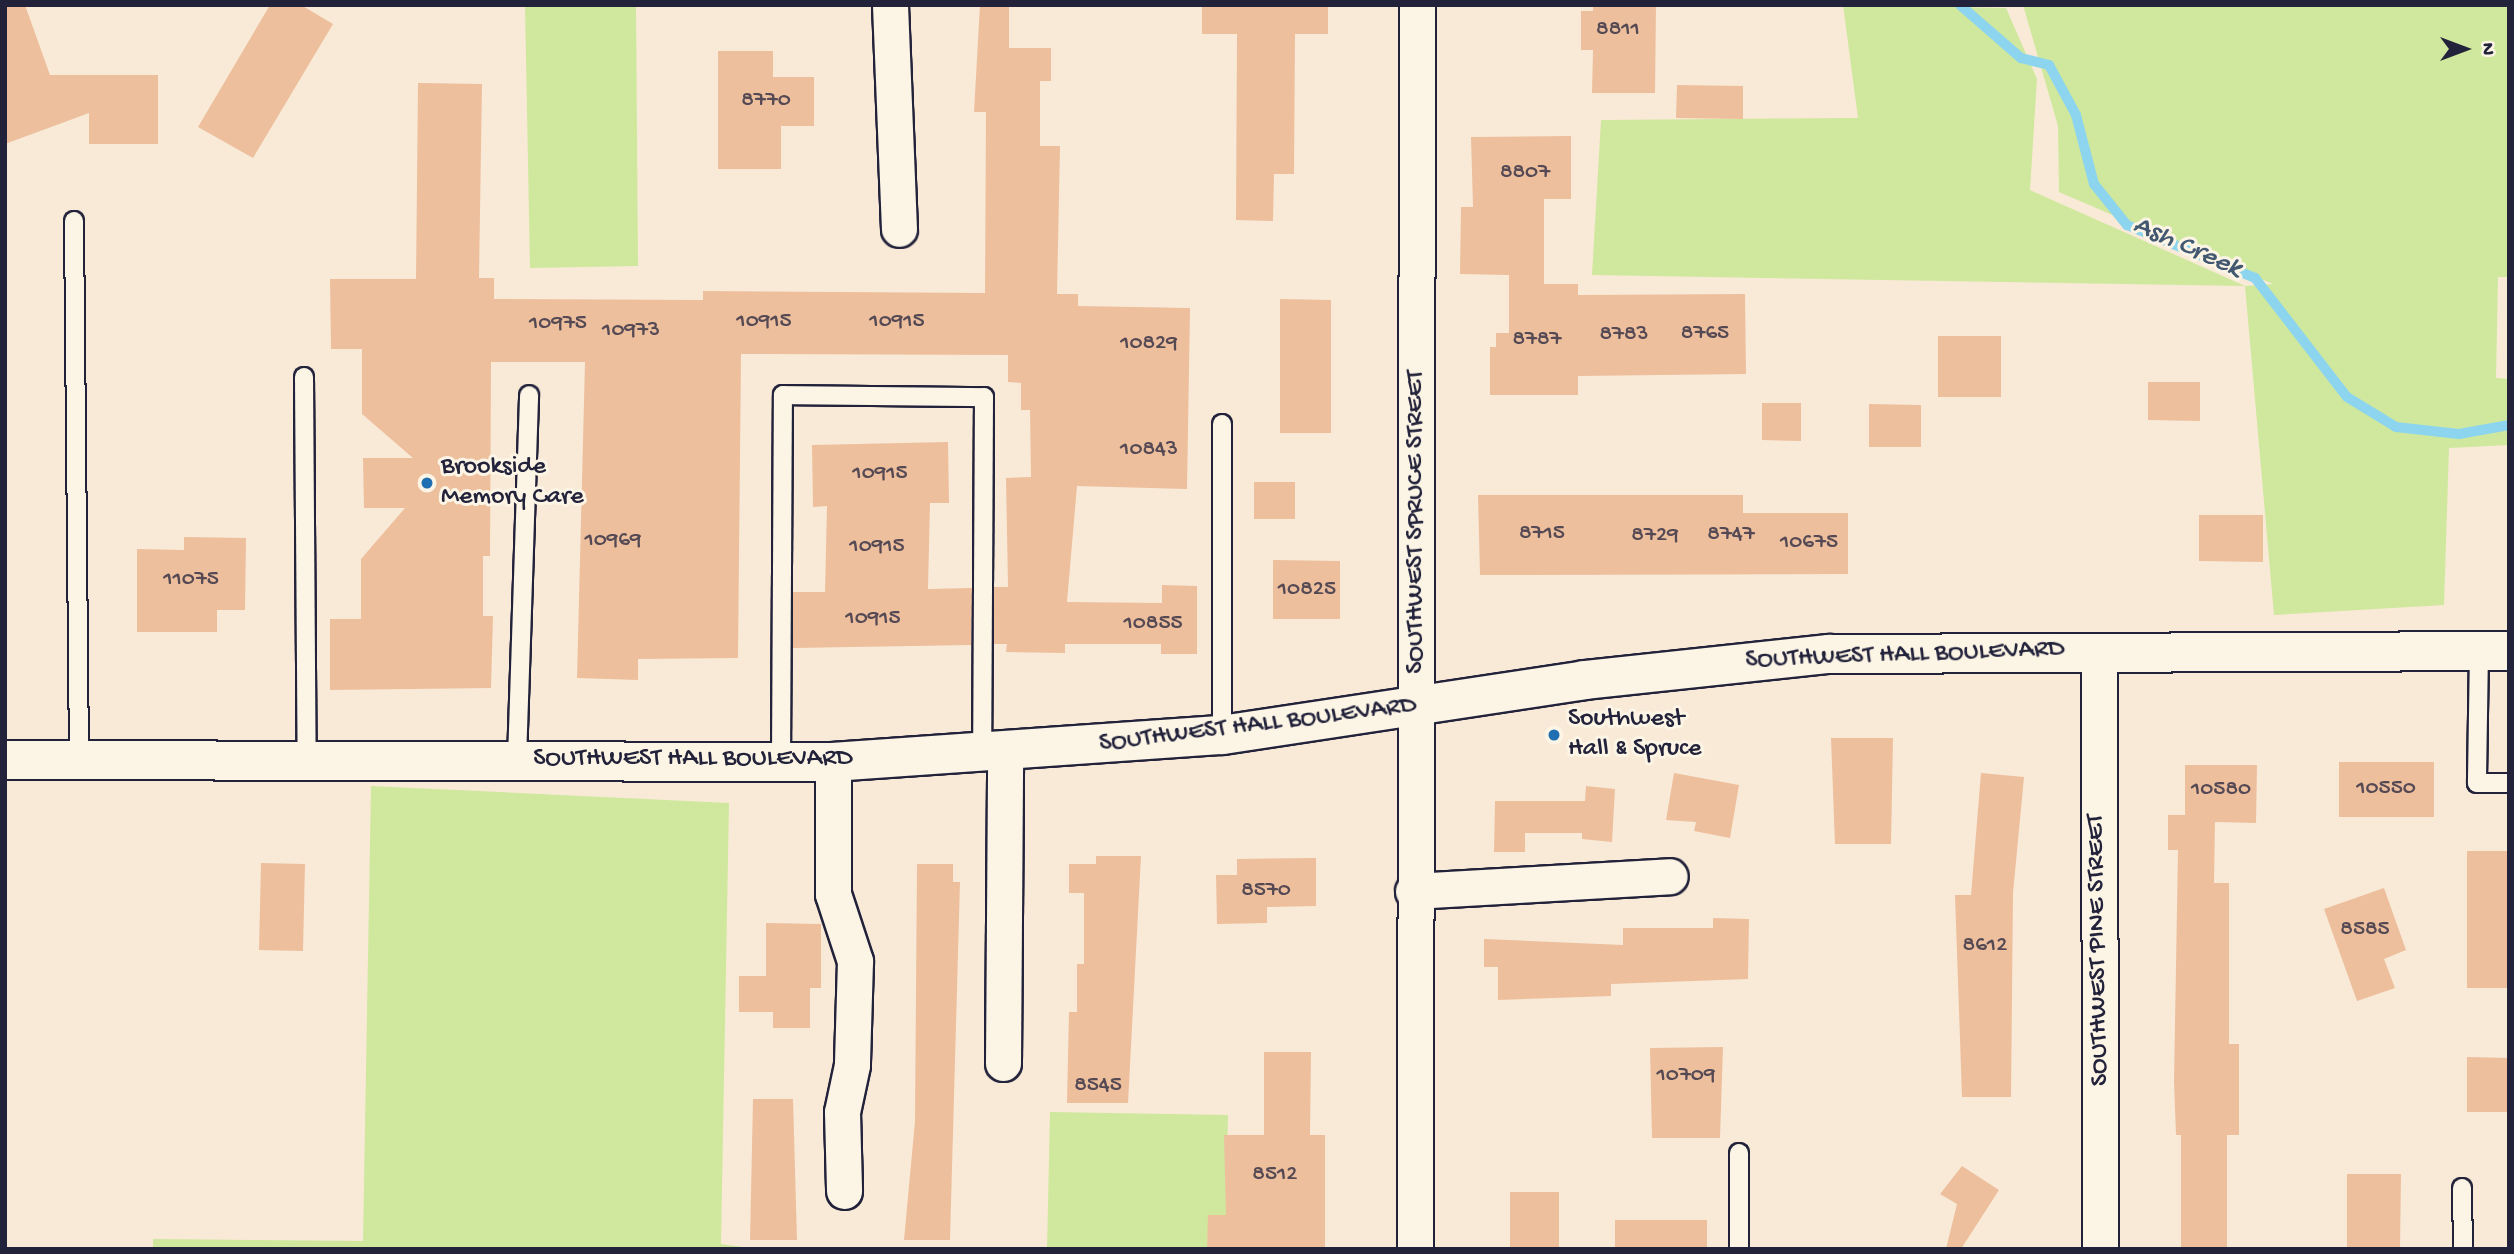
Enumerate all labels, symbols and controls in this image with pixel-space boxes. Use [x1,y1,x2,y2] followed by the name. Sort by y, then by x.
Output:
[2430,14,2500,84] north arrow
[1596,16,1640,44] house number: 8811
[2475,43,2498,55] text: N
[741,87,791,115] house number: 8770
[1500,159,1550,187] house number: 8807
[2128,209,2246,287] water label: Ash Creek
[736,308,792,336] house number: 10915
[869,308,925,336] house number: 10915
[529,310,587,338] house number: 10975
[602,317,660,345] house number: 10973
[1681,320,1729,348] house number: 8765
[1599,321,1649,349] house number: 8783
[1512,326,1562,354] house number: 8787
[1120,330,1178,358] house number: 10829
[1401,370,1433,674] street label: SOUTHWEST SPRUCE STREET
[1120,436,1178,464] house number: 10843
[441,452,584,514] place label: Brookside Memory Care
[852,460,908,488] house number: 10915
[419,475,435,491] marker: Brookside Memory Care
[1519,520,1565,548] house number: 8715
[1707,521,1755,549] house number: 8747
[1631,522,1679,550] house number: 8729
[584,527,642,555] house number: 10969
[1780,529,1838,557] house number: 10675
[849,533,905,561] house number: 10915
[163,566,219,594] house number: 11075
[1278,576,1336,604] house number: 10825
[845,605,901,633] house number: 10915
[1123,610,1183,638] house number: 10855
[1745,635,2065,677] street label: SOUTHWEST HALL BOULEVARD
[1098,691,1418,761] street label: SOUTHWEST HALL BOULEVARD
[1568,704,1702,766] place label: Southwest Hall & Spruce
[1546,727,1562,743] marker: Southwest Hall & Spruce
[533,744,853,776] street label: SOUTHWEST HALL BOULEVARD
[2356,775,2416,803] house number: 10550
[2191,776,2251,804] house number: 10580
[2081,814,2117,1086] street label: SOUTHWEST PINE STREET
[1241,877,1291,905] house number: 8570
[2340,916,2390,944] house number: 8585
[1963,932,2007,960] house number: 8612
[1657,1062,1715,1090] house number: 10709
[1074,1072,1122,1100] house number: 8545
[1252,1161,1298,1189] house number: 8512

